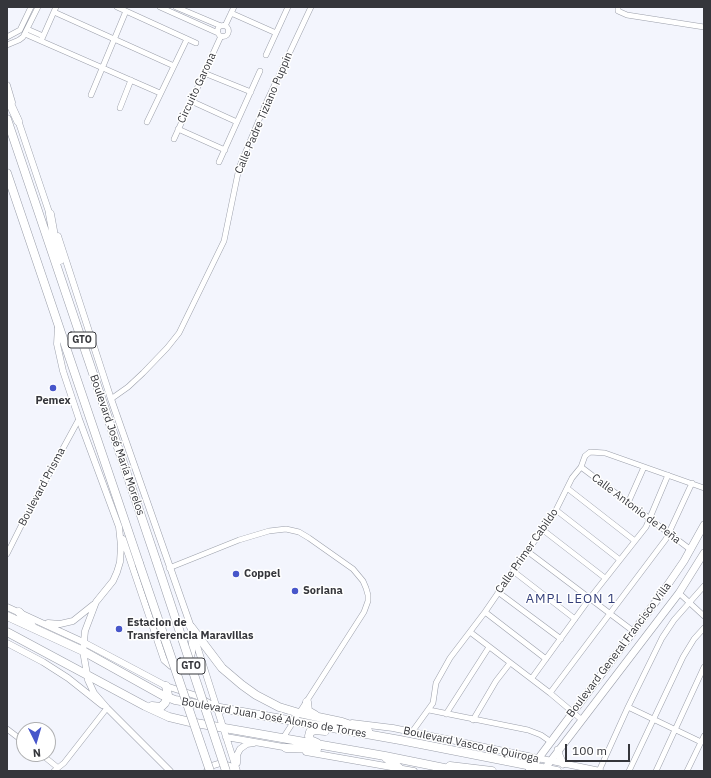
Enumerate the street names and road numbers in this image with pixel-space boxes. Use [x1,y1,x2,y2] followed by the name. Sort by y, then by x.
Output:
[232,50,296,176] street label: Calle Padre Tiziano Puppin
[175,51,219,125] street label: Circuito Garona
[68,332,96,348] road number: GTO
[87,373,147,517] street label: Boulevard José María Morelos
[16,446,68,528] street label: Boulevard Prisma
[589,471,683,547] street label: Calle Antonio de Peña
[493,506,561,596] street label: Calle Primer Cabildo
[564,580,674,720] street label: Boulevard General Francisco Villa
[177,658,205,674] road number: GTO
[180,695,368,741] street label: Boulevard Juan José Alonso de Torres
[402,724,540,766] street label: Boulevard Vasco de Quiroga

